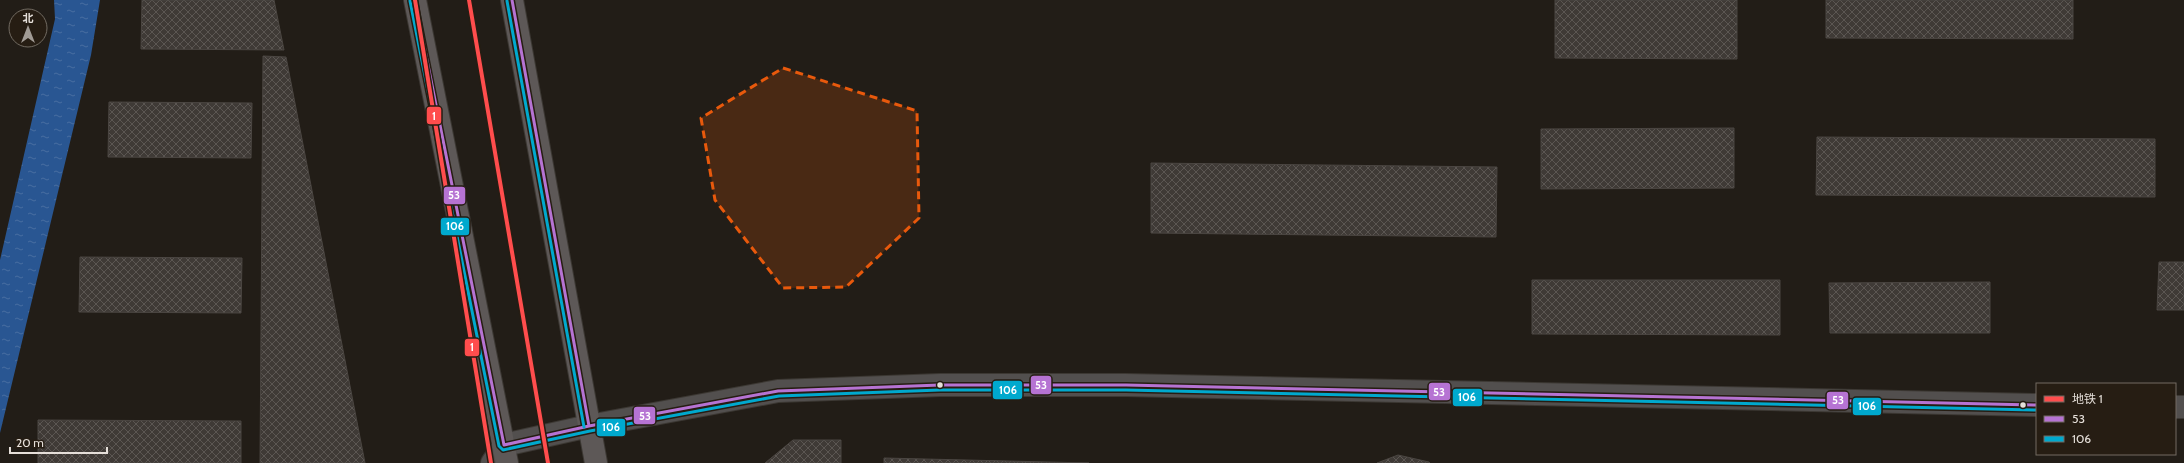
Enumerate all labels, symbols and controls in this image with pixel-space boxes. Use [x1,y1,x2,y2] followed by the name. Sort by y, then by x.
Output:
[8,8,48,48] north arrow
[23,11,34,25] text: 北
[426,106,442,125] line badge: 1
[432,109,436,123] text: 1
[443,186,466,205] line badge: 53
[448,188,460,202] text: 53
[440,217,470,236] line badge: 106
[446,219,464,233] text: 106
[464,338,480,357] line badge: 1
[470,340,474,354] text: 1
[1030,375,1052,395] line badge: 53
[1035,378,1047,392] text: 53
[935,380,945,390] unlabelled marker
[992,380,1023,400] line badge: 106
[1428,382,1451,401] line badge: 53
[999,383,1017,397] text: 106
[2036,383,2176,455] legend
[1433,385,1445,399] text: 53
[1452,388,1483,407] line badge: 106
[1458,390,1476,404] text: 106
[1826,391,1849,410] line badge: 53
[2072,391,2103,406] text: 地铁 1
[1832,393,1844,407] text: 53
[1852,397,1882,416] line badge: 106
[1858,399,1876,413] text: 106
[2018,400,2028,410] unlabelled marker
[633,406,656,425] line badge: 53
[639,409,651,423] text: 53
[2072,411,2085,426] text: 53
[596,418,626,437] line badge: 106
[602,420,620,434] text: 106
[10,429,107,455] scale bar
[2072,431,2091,446] text: 106
[16,435,44,450] text: 20 m

